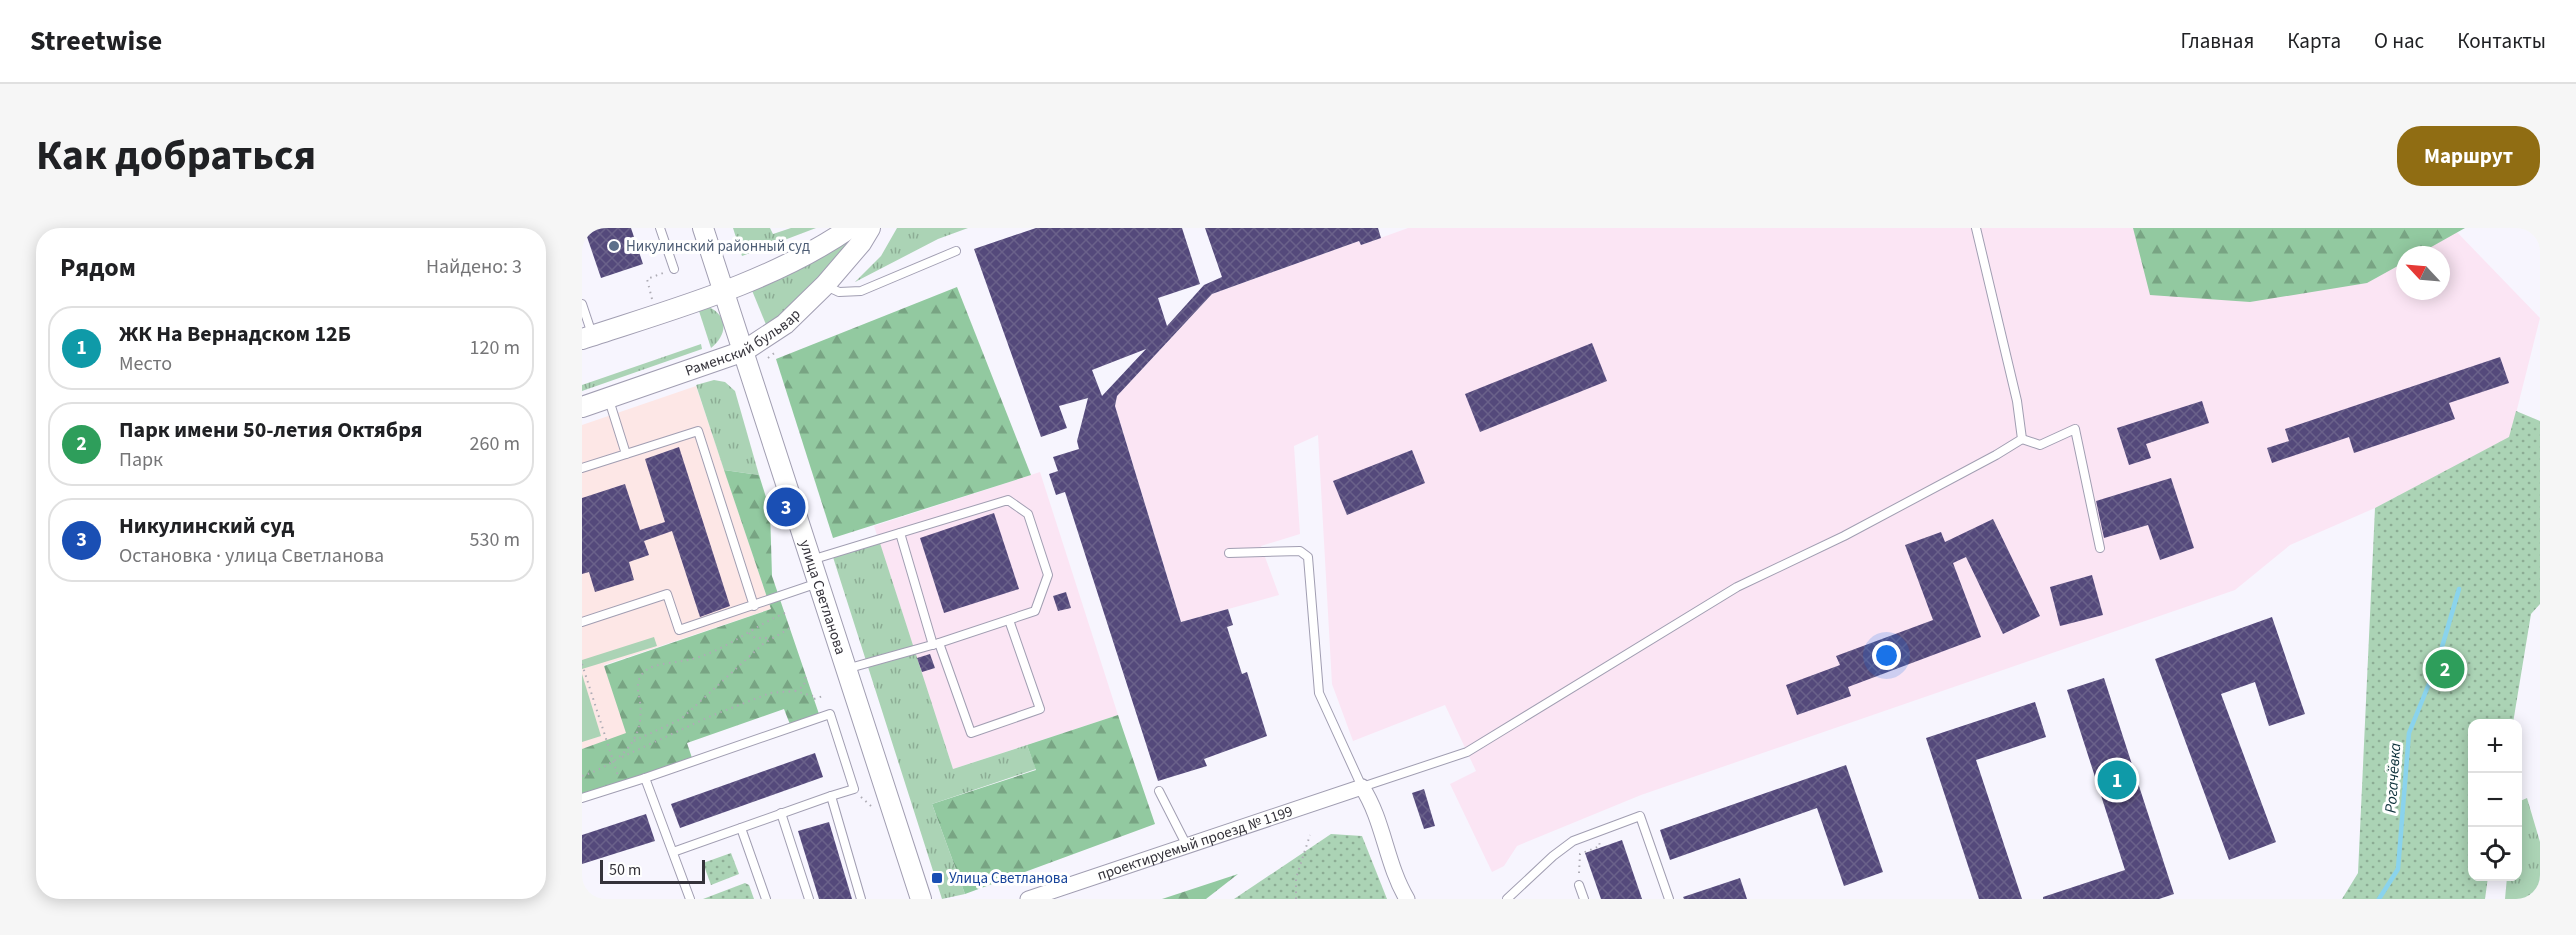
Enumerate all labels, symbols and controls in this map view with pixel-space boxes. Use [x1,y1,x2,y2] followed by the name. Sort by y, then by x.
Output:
[30,21,162,61] text: Streetwise
[2181,26,2254,56] text: Главная
[2287,26,2341,56] text: Карта
[2374,26,2424,56] text: О нас
[2457,26,2546,56] text: Контакты
[36,126,316,186] text: Как добраться
[2397,126,2540,186] button: Маршрут
[626,236,810,257] place label: Никулинский районный суд
[607,239,621,253] marker: Никулинский районный суд
[2396,246,2450,300] north arrow
[60,249,136,286] text: Рядом
[426,253,522,281] text: Найдено: 3
[682,304,805,381] street label: Раменский бульвар
[119,318,351,350] text: ЖК На Вернадском 12Б
[76,334,87,362] text: 1
[470,334,520,362] text: 120 m
[119,350,172,378] text: Место
[119,414,423,446] text: Парк имени 50-летия Октября
[76,430,87,458] text: 2
[470,430,520,458] text: 260 m
[119,446,163,474] text: Парк
[766,484,806,530] pin: 3
[119,510,294,542] text: Никулинский суд
[76,526,87,554] text: 3
[470,526,520,554] text: 530 m
[794,537,851,657] street label: улица Светланова
[119,542,384,570] text: Остановка · улица Светланова
[1872,641,1901,670] your location
[2426,646,2464,692] pin: 2
[2468,719,2522,881] map controls
[2468,719,2522,773] button: +
[2380,742,2406,814] water label: Рогачёвка
[2098,758,2137,802] pin: 1
[2468,773,2522,827] button: −
[1094,801,1295,886] street label: проектируемый проезд № 1199
[2468,827,2522,881] button: locate
[600,857,705,884] scale bar
[609,859,641,881] text: 50 m
[949,868,1068,889] place label: Улица Светланова
[930,871,944,885] marker: Улица Светланова

